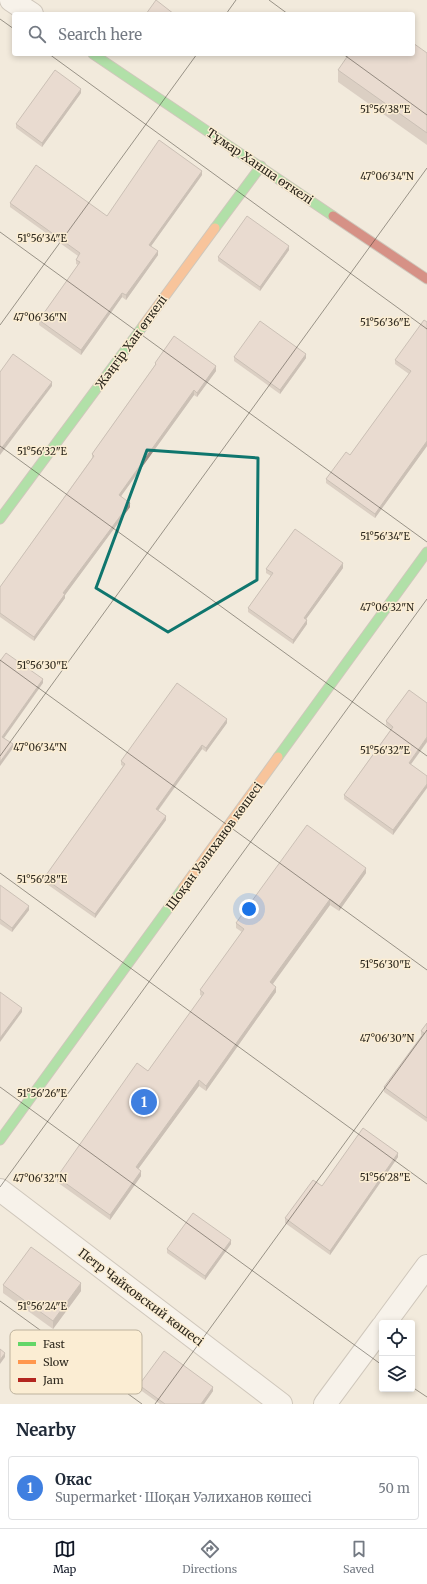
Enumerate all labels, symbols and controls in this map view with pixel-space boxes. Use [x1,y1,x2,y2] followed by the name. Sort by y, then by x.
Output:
[12,12,415,56] search box
[26,23,48,45] icon: search
[58,25,142,44] text: Search here
[360,103,411,116] text: 51°56'38"E
[204,125,316,207] street label: Тұмар Ханша өткелі
[360,170,414,183] text: 47°06'34"N
[17,232,67,245] text: 51°56'34"E
[92,292,170,392] street label: Жәңгір Хан өткелі
[13,311,67,324] text: 47°06'36"N
[360,316,411,329] text: 51°56'36"E
[17,445,68,458] text: 51°56'32"E
[360,530,410,543] text: 51°56'34"E
[360,601,414,614] text: 47°06'32"N
[17,659,68,672] text: 51°56'30"E
[13,741,67,754] text: 47°06'34"N
[360,744,411,757] text: 51°56'32"E
[163,779,266,913] street label: Шоқан Уәлиханов көшесі
[17,873,68,886] text: 51°56'28"E
[239,899,259,919] your location
[360,958,411,971] text: 51°56'30"E
[360,1032,415,1045] text: 47°06'30"N
[17,1087,68,1100] text: 51°56'26"E
[131,1087,157,1117] pin: 1
[360,1171,411,1184] text: 51°56'28"E
[13,1172,67,1185] text: 47°06'32"N
[75,1245,207,1349] street label: Петр Чайковский көшесі
[17,1300,67,1313] text: 51°56'24"E
[379,1320,415,1392] map controls
[379,1320,415,1356] button: locate
[10,1330,142,1394] legend
[43,1337,66,1351] text: Fast
[43,1355,69,1369] text: Slow
[379,1356,415,1392] button: layers
[42,1373,64,1387] text: Jam
[16,1419,76,1441] text: Nearby
[55,1470,92,1489] text: Окас
[27,1480,33,1497] text: 1
[378,1480,410,1497] text: 50 m
[55,1489,312,1506] text: Supermarket · Шоқан Уәлиханов көшесі
[53,1538,76,1576] tab: Map
[182,1538,237,1576] tab: Directions
[343,1538,374,1576] tab: Saved

